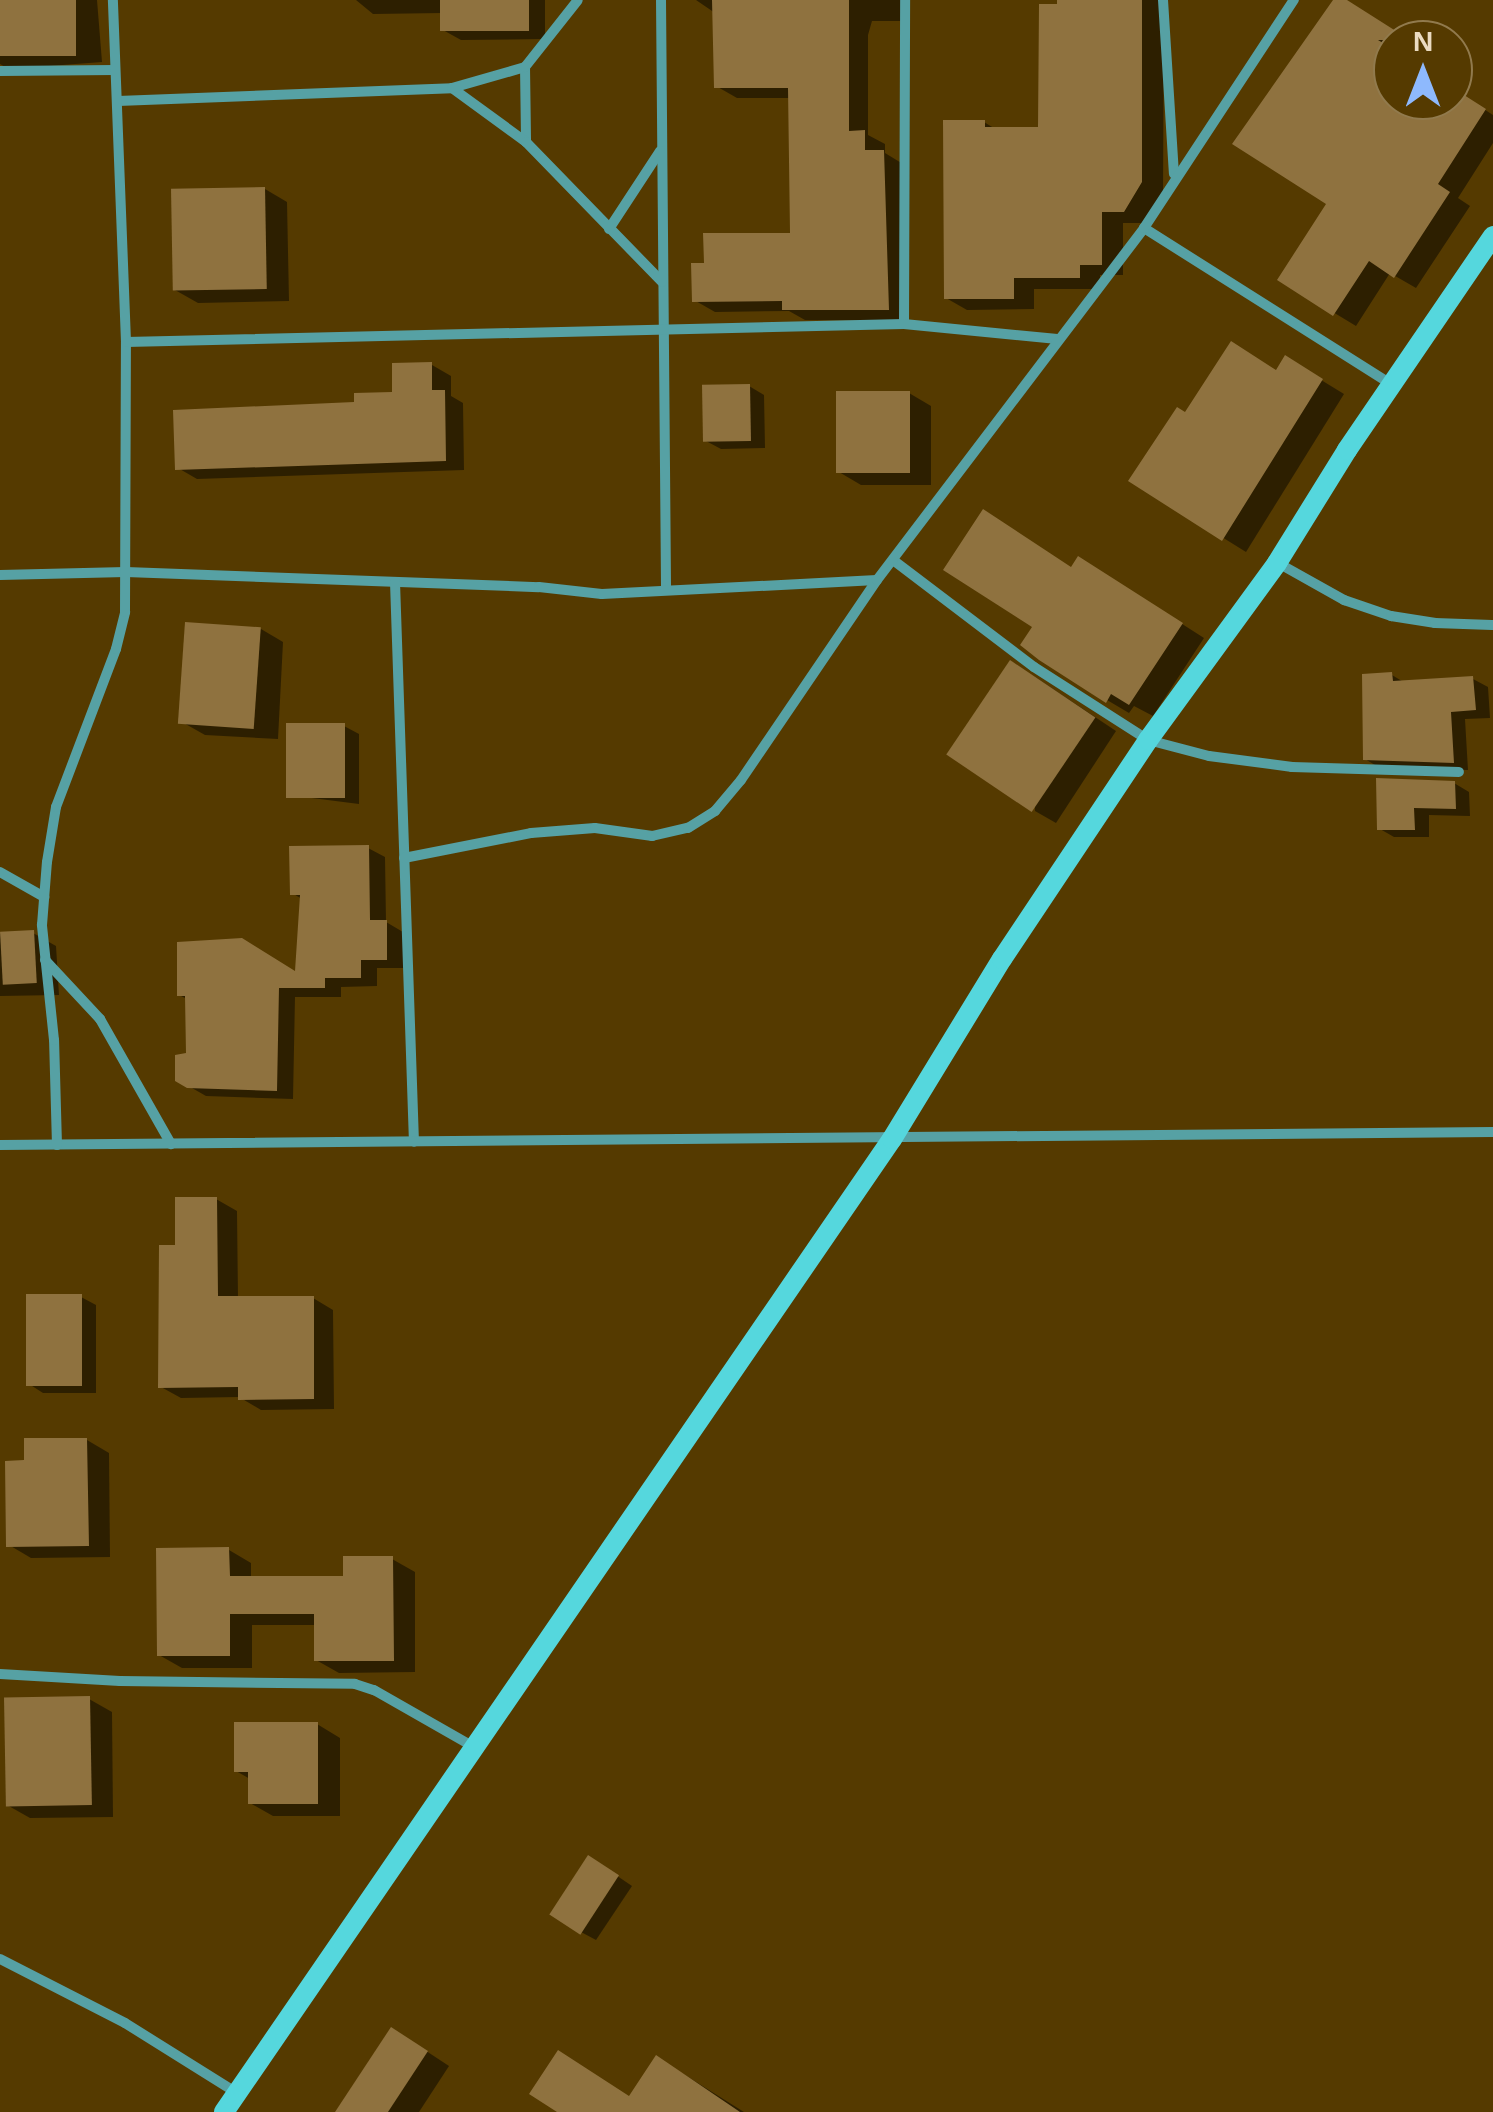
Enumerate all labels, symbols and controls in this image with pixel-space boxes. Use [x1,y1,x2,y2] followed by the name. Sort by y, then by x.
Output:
[1373,20,1473,120] north arrow
[1413,26,1433,57] text: N

